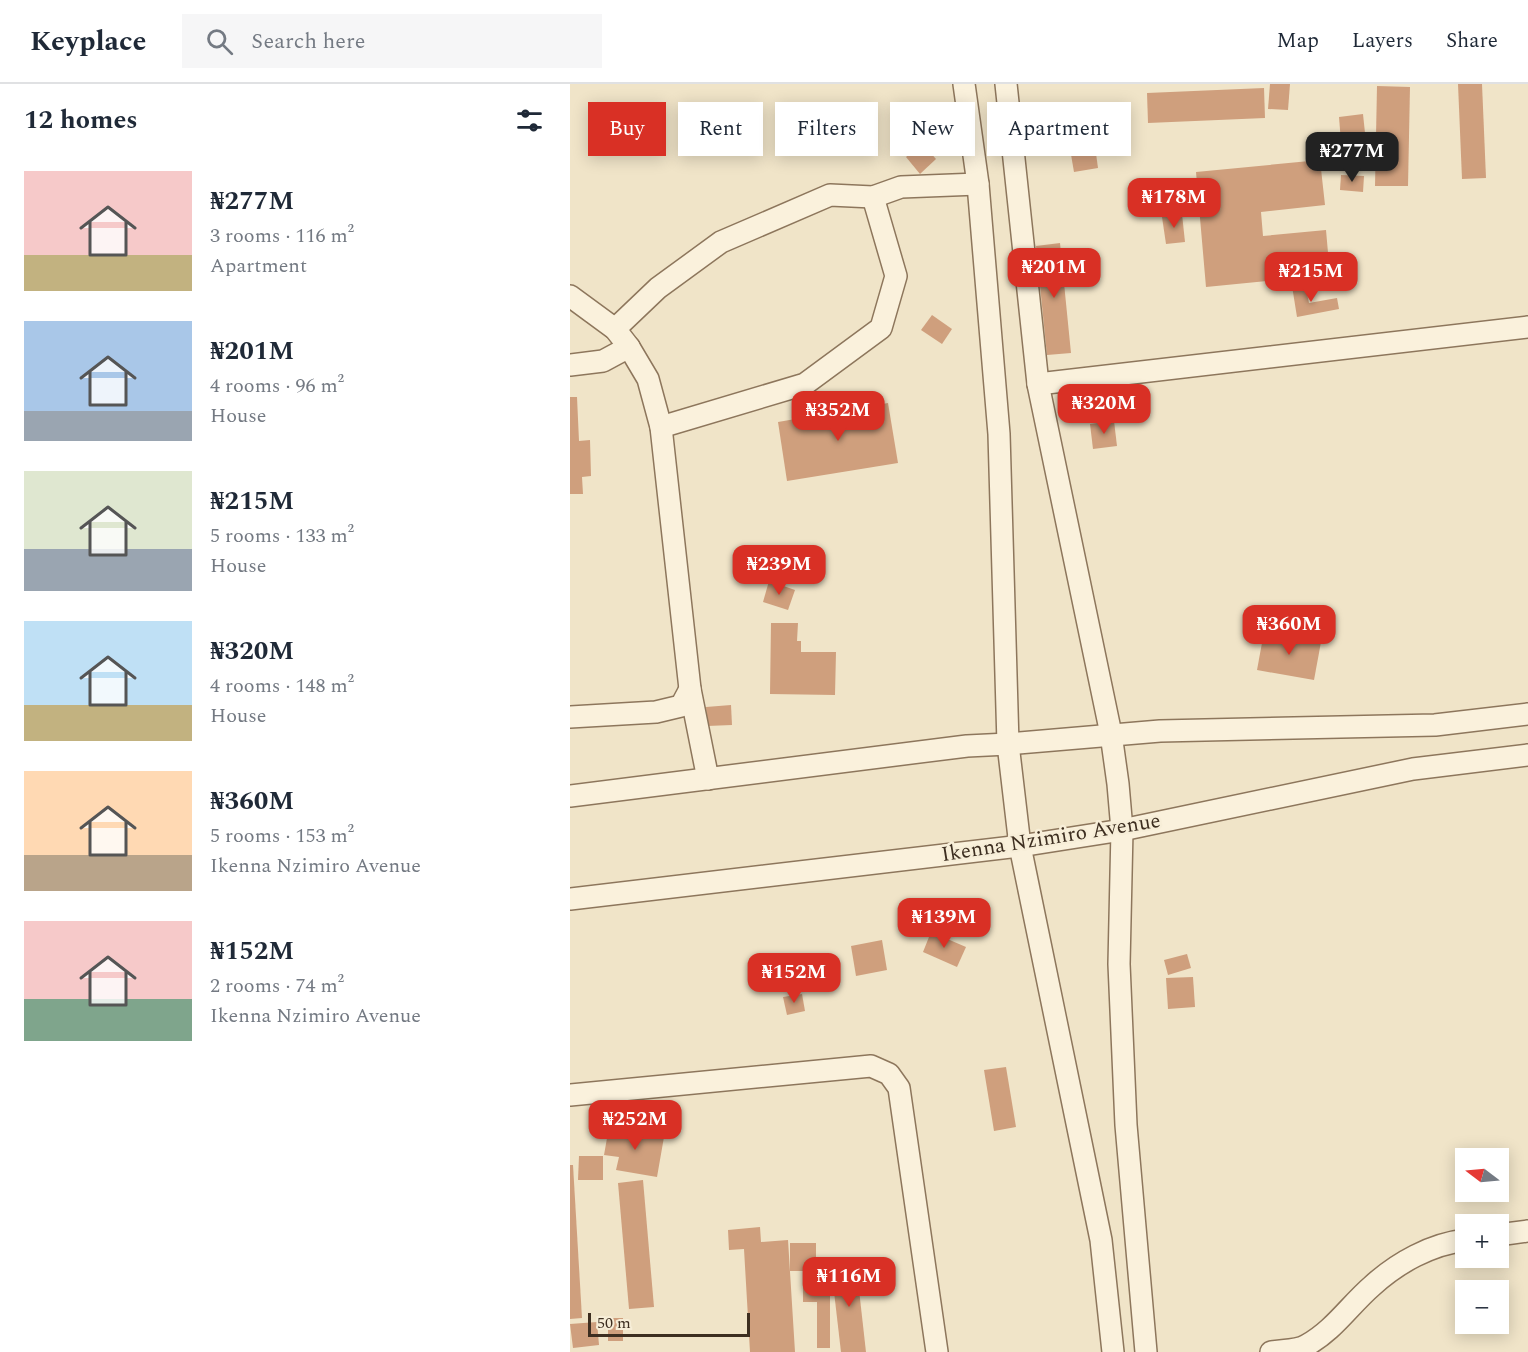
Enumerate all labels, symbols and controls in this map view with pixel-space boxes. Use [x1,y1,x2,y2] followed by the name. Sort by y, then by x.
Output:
[182,14,602,68] search box
[30,20,146,63] text: Keyplace
[203,25,236,58] icon: search
[251,25,365,58] text: Search here
[1277,25,1319,57] text: Map
[1352,25,1413,57] text: Layers
[1446,25,1498,57] text: Share
[24,100,138,140] text: 12 homes
[588,102,666,156] chip: Buy
[678,102,763,156] chip: Rent
[775,102,878,156] chip: Filters
[890,102,975,156] chip: New
[987,102,1131,156] chip: Apartment
[513,104,546,137] icon: filters
[1310,132,1394,183] pin: ₦277M
[1320,136,1384,166] text: ₦277M
[1132,178,1216,229] pin: ₦178M
[210,181,294,221] text: ₦277M
[1142,182,1206,212] text: ₦178M
[72,195,144,267] icon: home
[210,221,354,251] text: 3 rooms · 116 m²
[1012,248,1096,299] pin: ₦201M
[210,251,307,281] text: Apartment
[1022,252,1086,282] text: ₦201M
[1269,252,1353,303] pin: ₦215M
[1279,256,1343,286] text: ₦215M
[210,331,294,371] text: ₦201M
[72,345,144,417] icon: home
[210,371,344,401] text: 4 rooms · 96 m²
[1062,384,1146,435] pin: ₦320M
[1072,388,1136,418] text: ₦320M
[796,391,880,442] pin: ₦352M
[806,395,870,425] text: ₦352M
[210,401,267,431] text: House
[210,481,294,521] text: ₦215M
[72,495,144,567] icon: home
[210,521,354,551] text: 5 rooms · 133 m²
[737,545,821,596] pin: ₦239M
[747,549,811,579] text: ₦239M
[210,551,267,581] text: House
[1247,605,1331,656] pin: ₦360M
[1257,609,1321,639] text: ₦360M
[210,631,294,671] text: ₦320M
[72,645,144,717] icon: home
[210,671,354,701] text: 4 rooms · 148 m²
[210,701,267,731] text: House
[210,781,294,821] text: ₦360M
[72,795,144,867] icon: home
[939,805,1163,871] street label: Ikenna Nzimiro Avenue
[210,821,354,851] text: 5 rooms · 153 m²
[210,851,421,881] text: Ikenna Nzimiro Avenue
[902,898,986,949] pin: ₦139M
[912,902,976,932] text: ₦139M
[210,931,294,971] text: ₦152M
[72,945,144,1017] icon: home
[752,953,836,1004] pin: ₦152M
[762,957,826,987] text: ₦152M
[210,971,344,1001] text: 2 rooms · 74 m²
[210,1001,421,1031] text: Ikenna Nzimiro Avenue
[593,1100,677,1151] pin: ₦252M
[603,1104,667,1134] text: ₦252M
[1455,1148,1509,1202] north arrow
[1455,1148,1509,1334] map controls
[1455,1214,1509,1268] button: +
[807,1257,891,1308] pin: ₦116M
[817,1261,881,1291] text: ₦116M
[1455,1280,1509,1334] button: −
[588,1310,750,1338] scale bar
[597,1311,631,1335] text: 50 m

